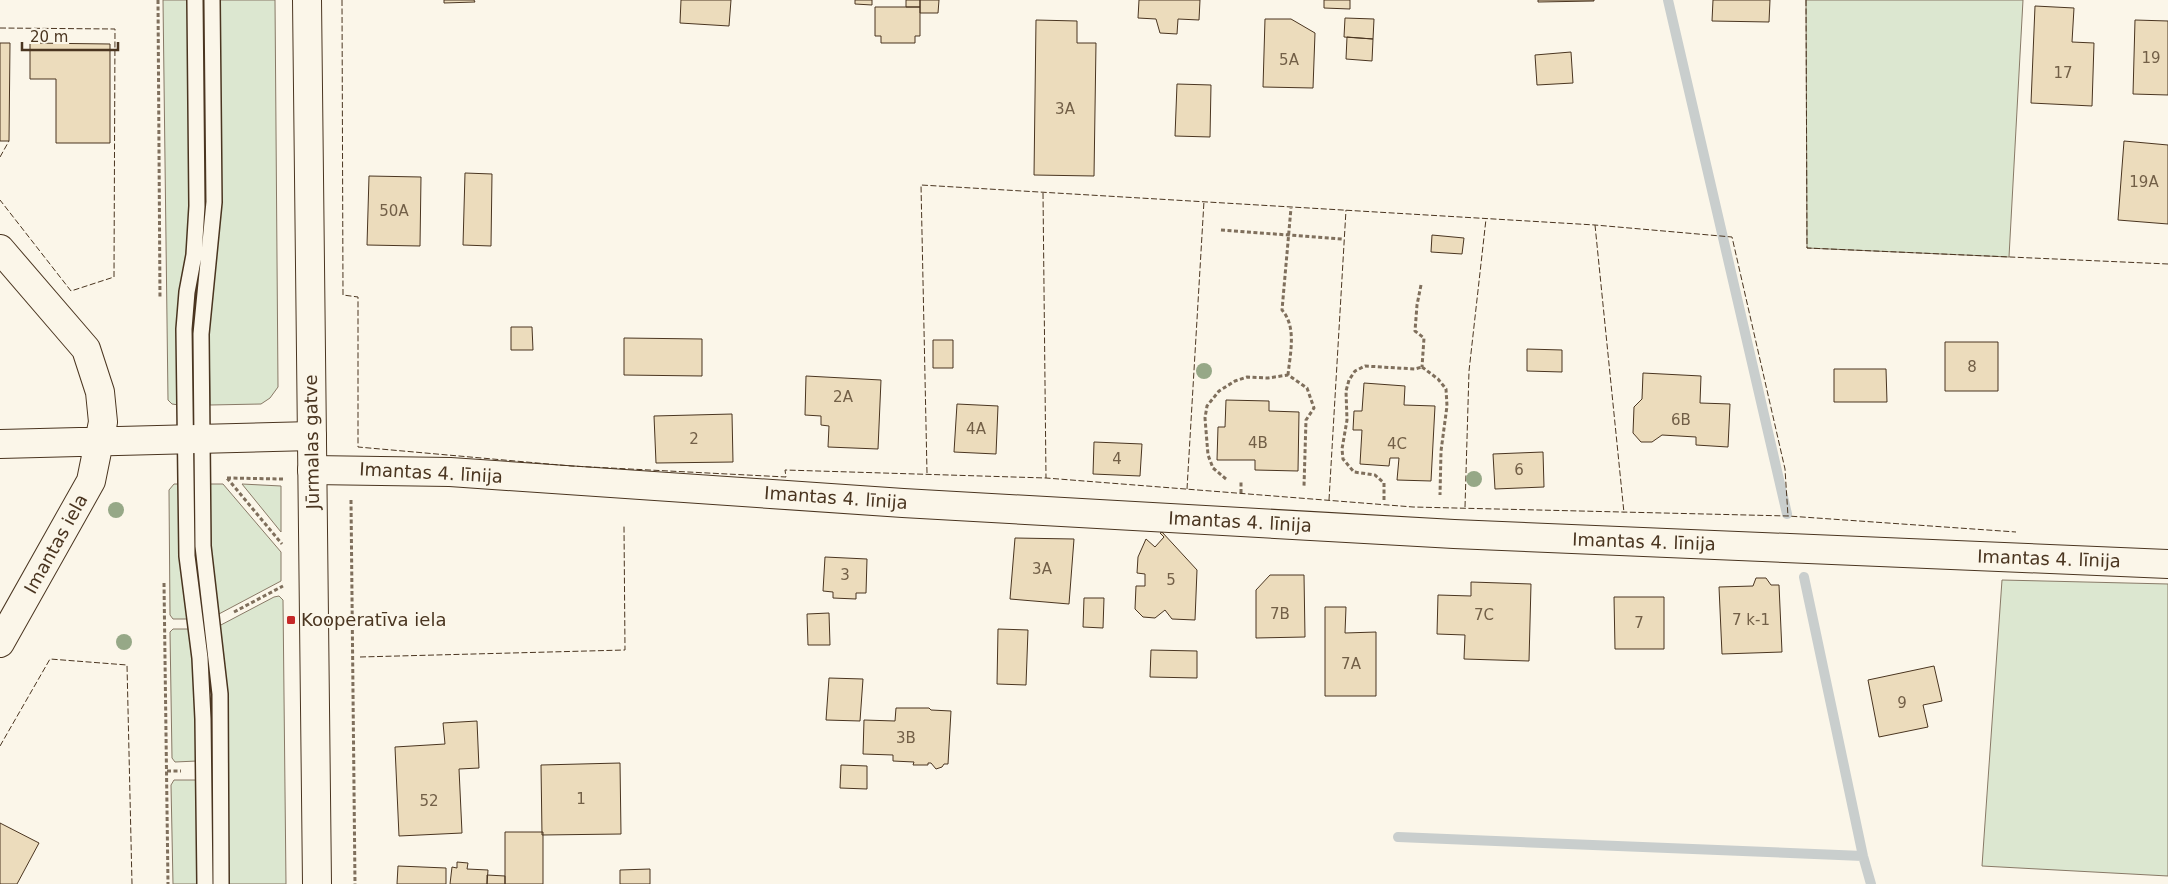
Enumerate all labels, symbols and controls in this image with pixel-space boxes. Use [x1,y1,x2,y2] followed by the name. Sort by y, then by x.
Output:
[22,20,119,52] scale bar
[30,28,68,46] text: 20 m
[2141,49,2161,67] house number: 19
[1279,51,1300,69] house number: 5A
[2053,64,2073,82] house number: 17
[1055,100,1076,118] house number: 3A
[2129,173,2159,191] house number: 19A
[379,202,409,220] house number: 50A
[1967,358,1977,376] house number: 8
[300,374,323,511] street label: Jūrmalas gatve
[833,388,854,406] house number: 2A
[1671,411,1691,429] house number: 6B
[966,420,987,438] house number: 4A
[689,430,699,448] house number: 2
[1248,434,1268,452] house number: 4B
[1387,435,1407,453] house number: 4C
[1112,450,1122,468] house number: 4
[359,458,503,487] street label: Imantas 4. līnija
[1514,461,1524,479] house number: 6
[764,482,908,513] street label: Imantas 4. līnija
[20,490,92,597] street label: Imantas iela
[1168,507,1312,536] street label: Imantas 4. līnija
[1572,528,1716,555] street label: Imantas 4. līnija
[1977,545,2121,572] street label: Imantas 4. līnija
[1032,560,1053,578] house number: 3A
[840,566,850,584] house number: 3
[1166,571,1176,589] house number: 5
[1270,605,1290,623] house number: 7B
[1474,606,1494,624] house number: 7C
[301,609,446,630] place label: Kooperatīva iela
[1732,611,1770,629] house number: 7 k-1
[285,614,297,626] marker: Kooperatīva iela
[1634,614,1644,632] house number: 7
[1341,655,1362,673] house number: 7A
[1897,694,1907,712] house number: 9
[896,729,916,747] house number: 3B
[576,790,586,808] house number: 1
[419,792,439,810] house number: 52

